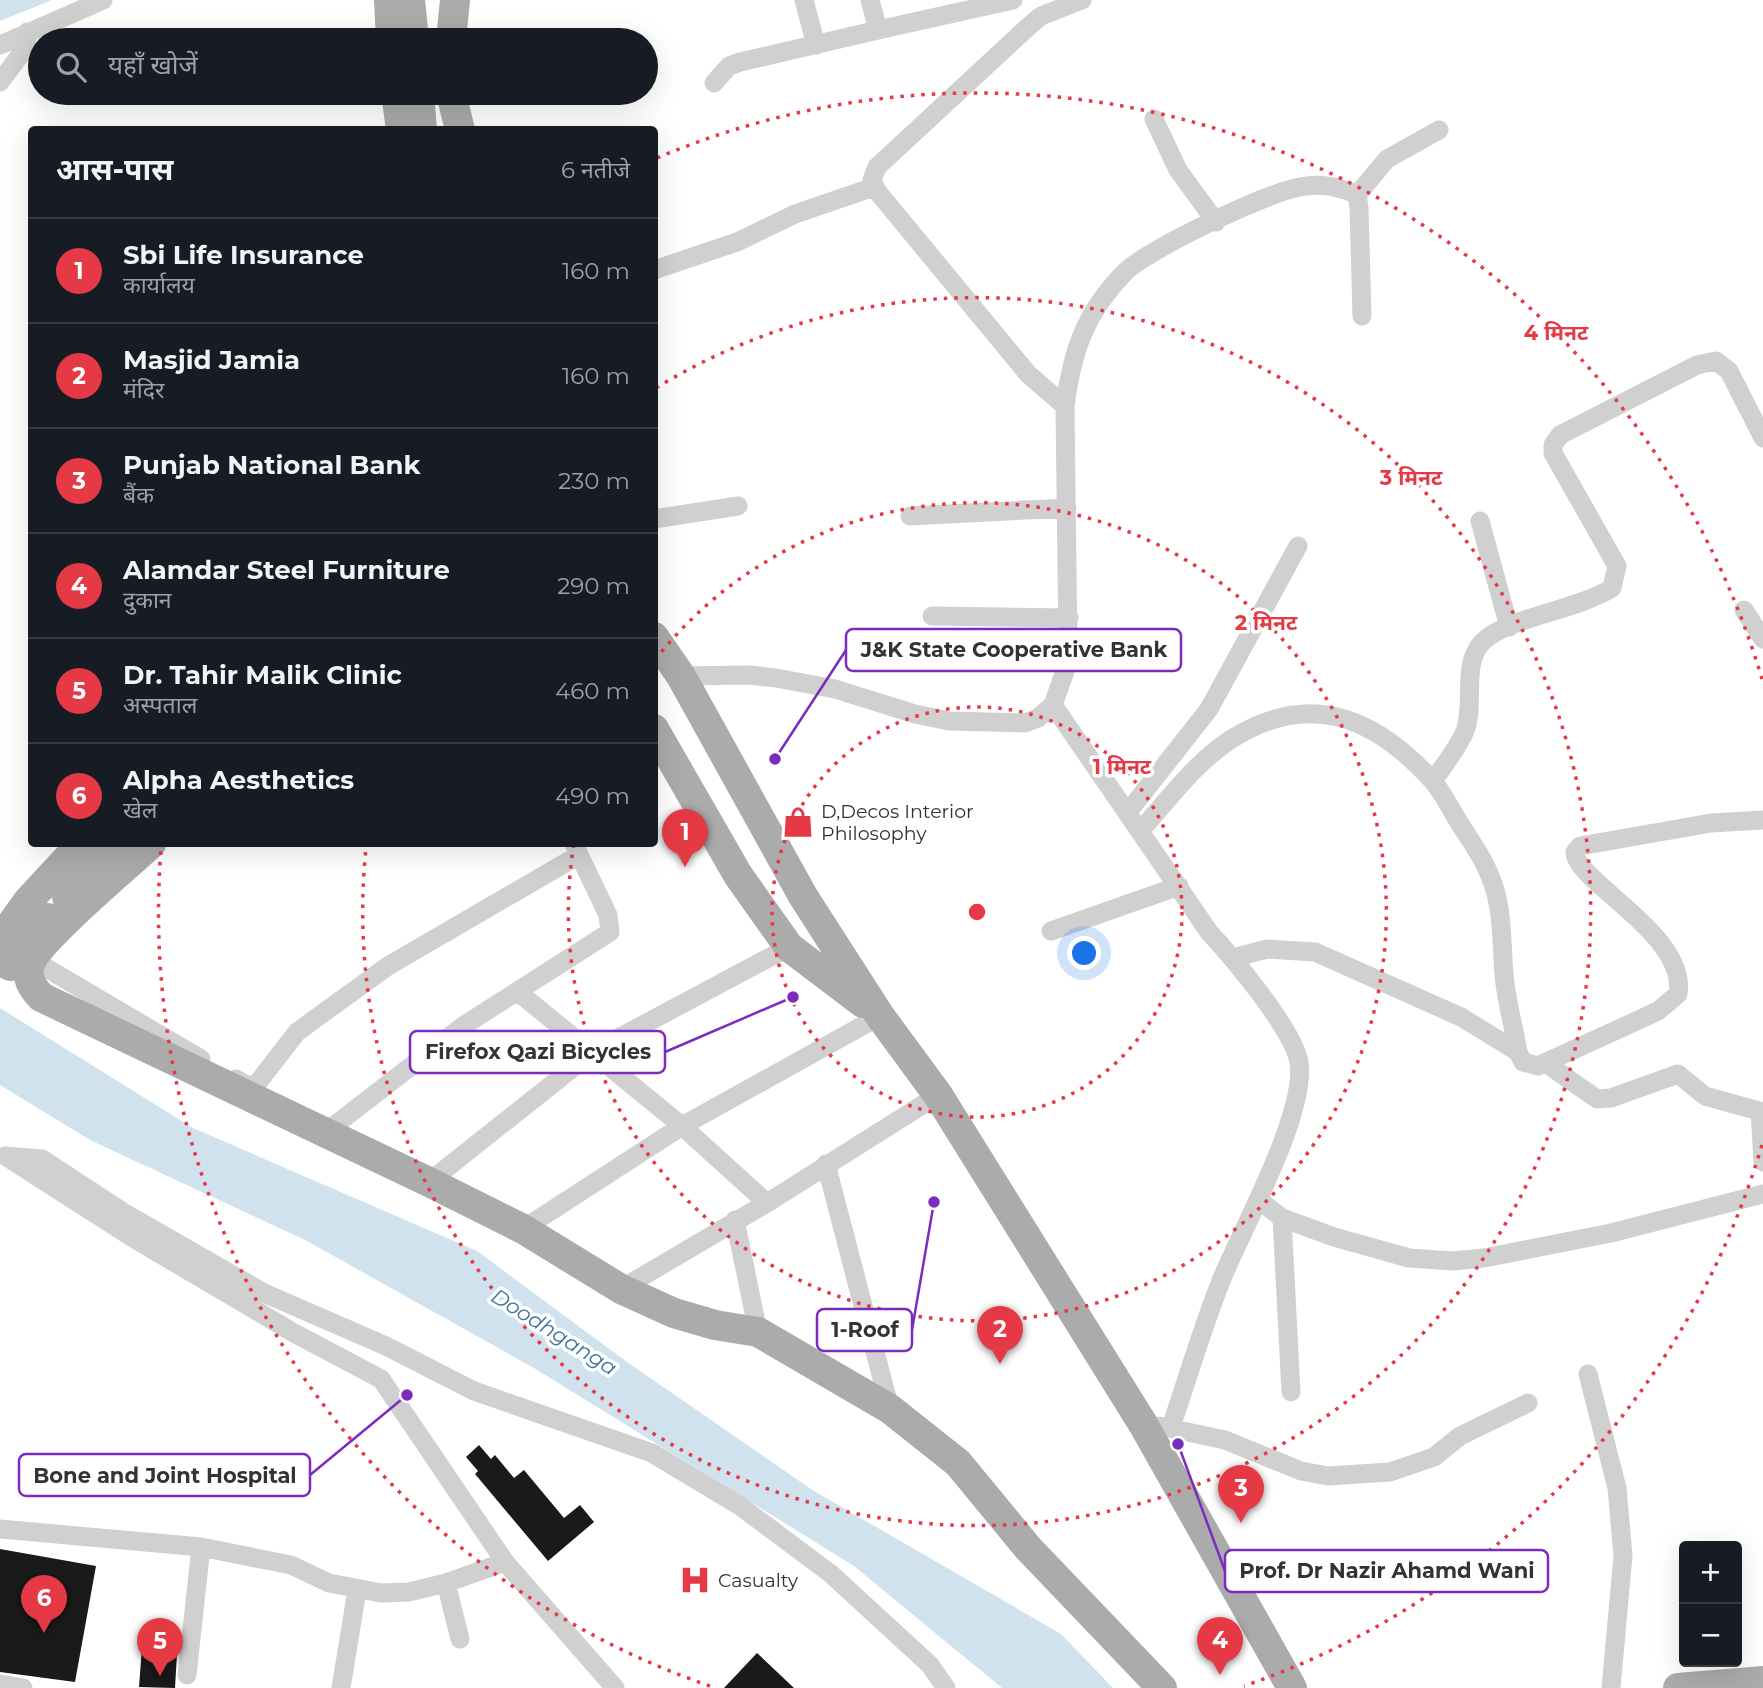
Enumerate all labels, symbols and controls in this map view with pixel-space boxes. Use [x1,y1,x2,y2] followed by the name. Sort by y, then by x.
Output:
[28,28,658,105] search box
[52,48,90,86] icon: search
[108,49,198,81] text: यहाँ खोजें
[56,151,174,188] text: आस-पास
[561,156,630,184] text: 6 नतीजे
[123,239,364,271] text: Sbi Life Insurance
[74,257,84,285] text: 1
[562,257,630,285] text: 160 m
[123,271,195,299] text: कार्यालय
[1524,320,1589,345] text: 4 मिनट
[123,344,300,376] text: Masjid Jamia
[72,362,86,390] text: 2
[562,362,630,390] text: 160 m
[123,376,164,404] text: मंदिर
[123,449,421,481] text: Punjab National Bank
[1379,465,1443,490] text: 3 मिनट
[72,467,86,495] text: 3
[558,467,630,495] text: 230 m
[123,481,154,509] text: बैंक
[123,554,450,586] text: Alamdar Steel Furniture
[71,572,87,600] text: 4
[557,572,630,600] text: 290 m
[123,586,172,614] text: दुकान
[1235,610,1298,635] text: 2 मिनट
[846,629,1181,671] callout: J&K State Cooperative Bank
[860,637,1168,662] text: J&K State Cooperative Bank
[123,659,402,691] text: Dr. Tahir Malik Clinic
[72,677,86,705] text: 5
[555,677,630,705] text: 460 m
[123,691,197,719] text: अस्पताल
[1093,754,1152,779] text: 1 मिनट
[123,764,354,796] text: Alpha Aesthetics
[72,782,86,810] text: 6
[555,782,630,810] text: 490 m
[123,796,157,824] text: खेल
[821,800,974,845] place label: D,Decos Interior Philosophy
[781,805,815,839] shop icon: D,Decos Interior Philosophy
[662,809,708,867] pin: 1
[965,900,989,924] centre of rings
[1067,936,1101,970] your location
[410,1031,665,1073] callout: Firefox Qazi Bicycles
[425,1039,651,1064] text: Firefox Qazi Bicycles
[487,1283,622,1380] water label: Doodhganga
[977,1306,1023,1364] pin: 2
[817,1309,912,1351] callout: 1-Roof
[831,1317,900,1342] text: 1-Roof
[19,1454,310,1496] callout: Bone and Joint Hospital
[33,1463,297,1488] text: Bone and Joint Hospital
[1218,1465,1264,1523] pin: 3
[1679,1541,1742,1667] map controls
[1679,1541,1742,1604] button: +
[1225,1550,1548,1592] callout: Prof. Dr Nazir Ahamd Wani
[1239,1558,1535,1583] text: Prof. Dr Nazir Ahamd Wani
[678,1563,712,1597] hospital icon: Casualty
[718,1569,799,1592] place label: Casualty
[21,1575,67,1633] pin: 6
[1679,1604,1742,1667] button: −
[1197,1617,1243,1675] pin: 4
[137,1618,183,1676] pin: 5

